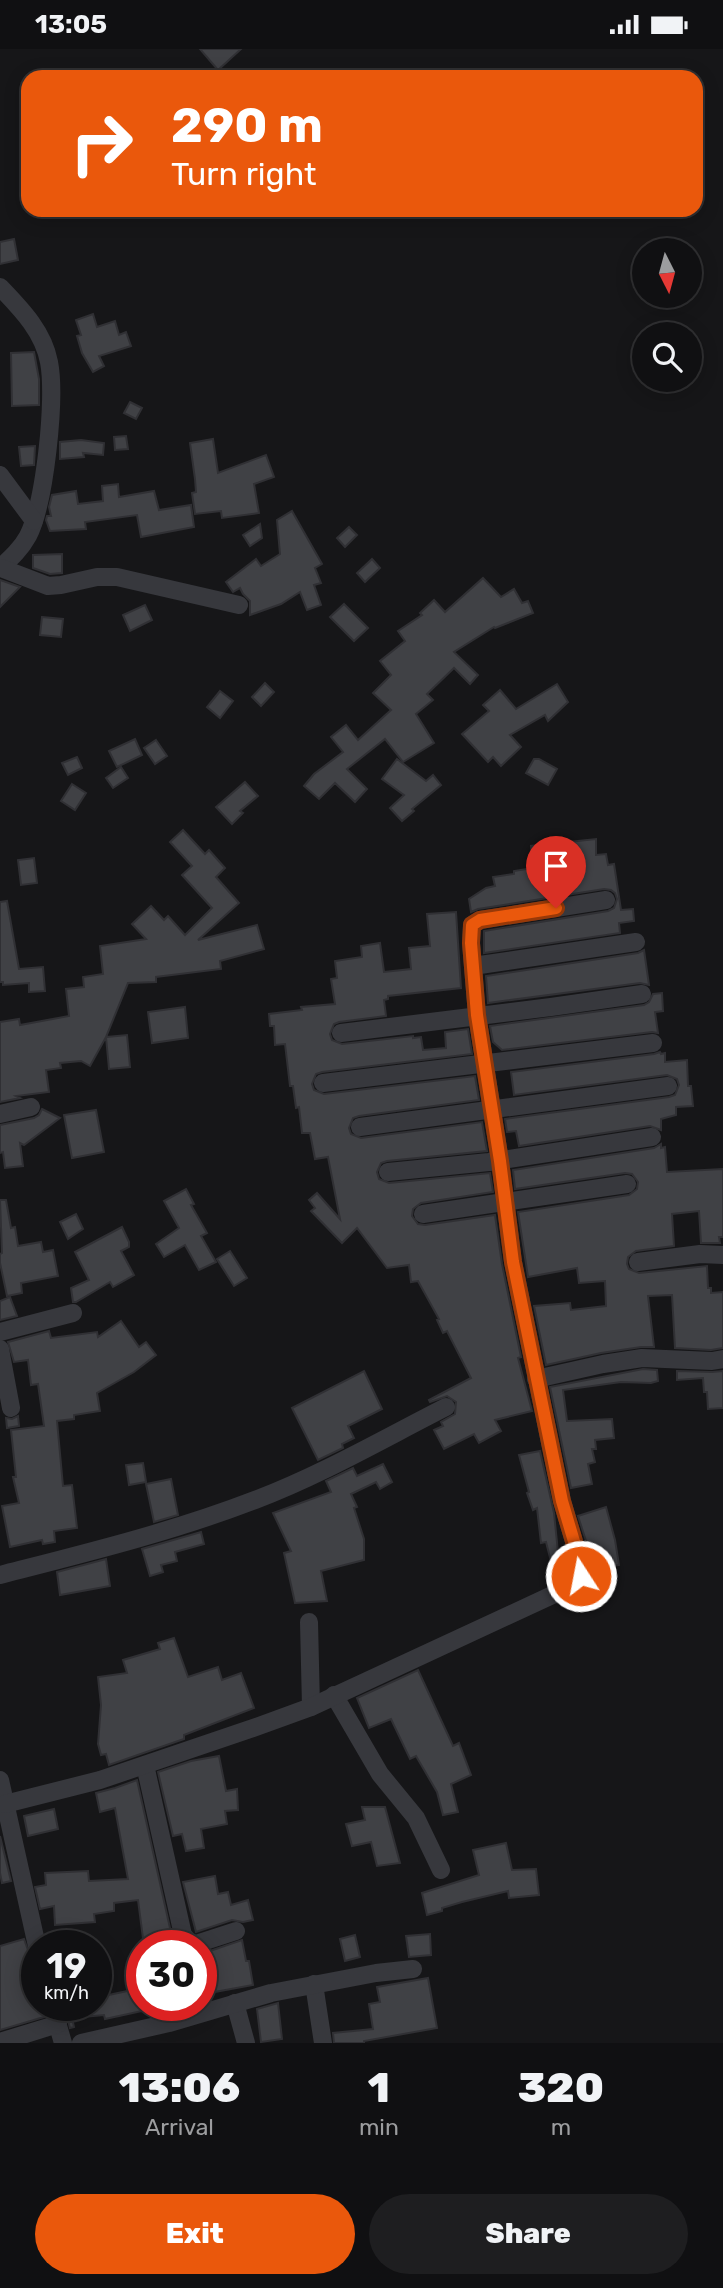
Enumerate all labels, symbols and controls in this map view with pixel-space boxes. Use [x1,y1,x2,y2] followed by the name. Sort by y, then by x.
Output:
[35,9,107,40] text: 13:05
[171,96,323,154] text: 290 m
[56,98,147,189] icon: right
[171,155,316,193] text: Turn right
[632,238,702,308] north arrow
[632,238,702,392] map controls
[632,322,702,392] button: search
[526,836,586,908] pin
[537,847,575,885] icon: arrive
[544,1539,618,1613] position arrow
[126,1930,217,2021] speed limit sign: 30
[47,1945,86,1987] text: 19
[44,1982,89,2004] text: km/h
[119,2063,240,2113] text: 13:06
[368,2063,390,2113] text: 1
[518,2063,604,2113] text: 320
[145,2113,214,2141] text: Arrival
[359,2113,399,2141] text: min
[551,2113,571,2141] text: m
[35,2194,355,2274] button: Exit
[369,2194,688,2274] button: Share

